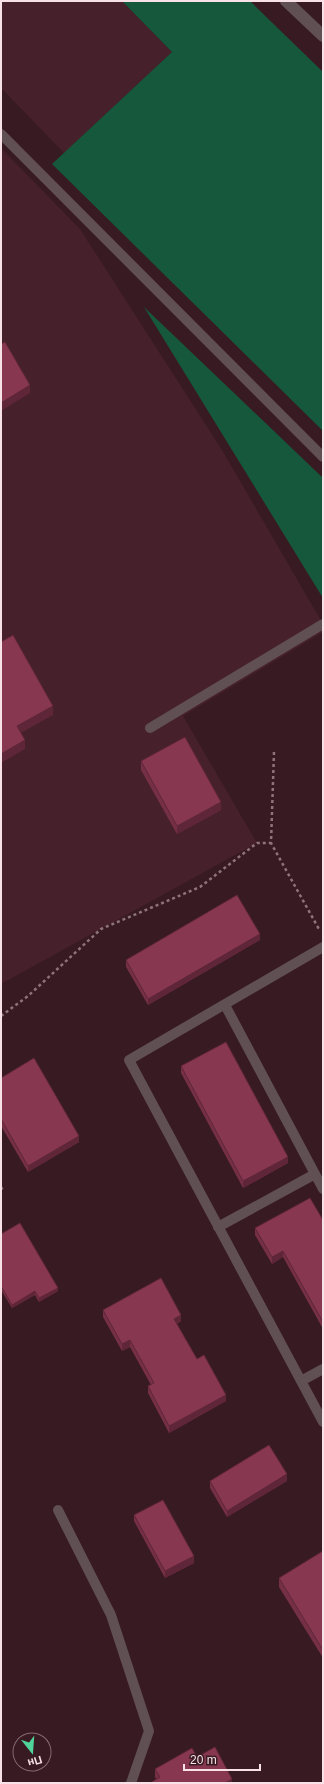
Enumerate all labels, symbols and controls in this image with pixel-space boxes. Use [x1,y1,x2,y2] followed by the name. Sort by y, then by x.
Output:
[12,1732,52,1772] north arrow
[184,1746,260,1772] scale bar
[190,1753,217,1767] text: 20 m
[26,1754,44,1769] text: Пн

